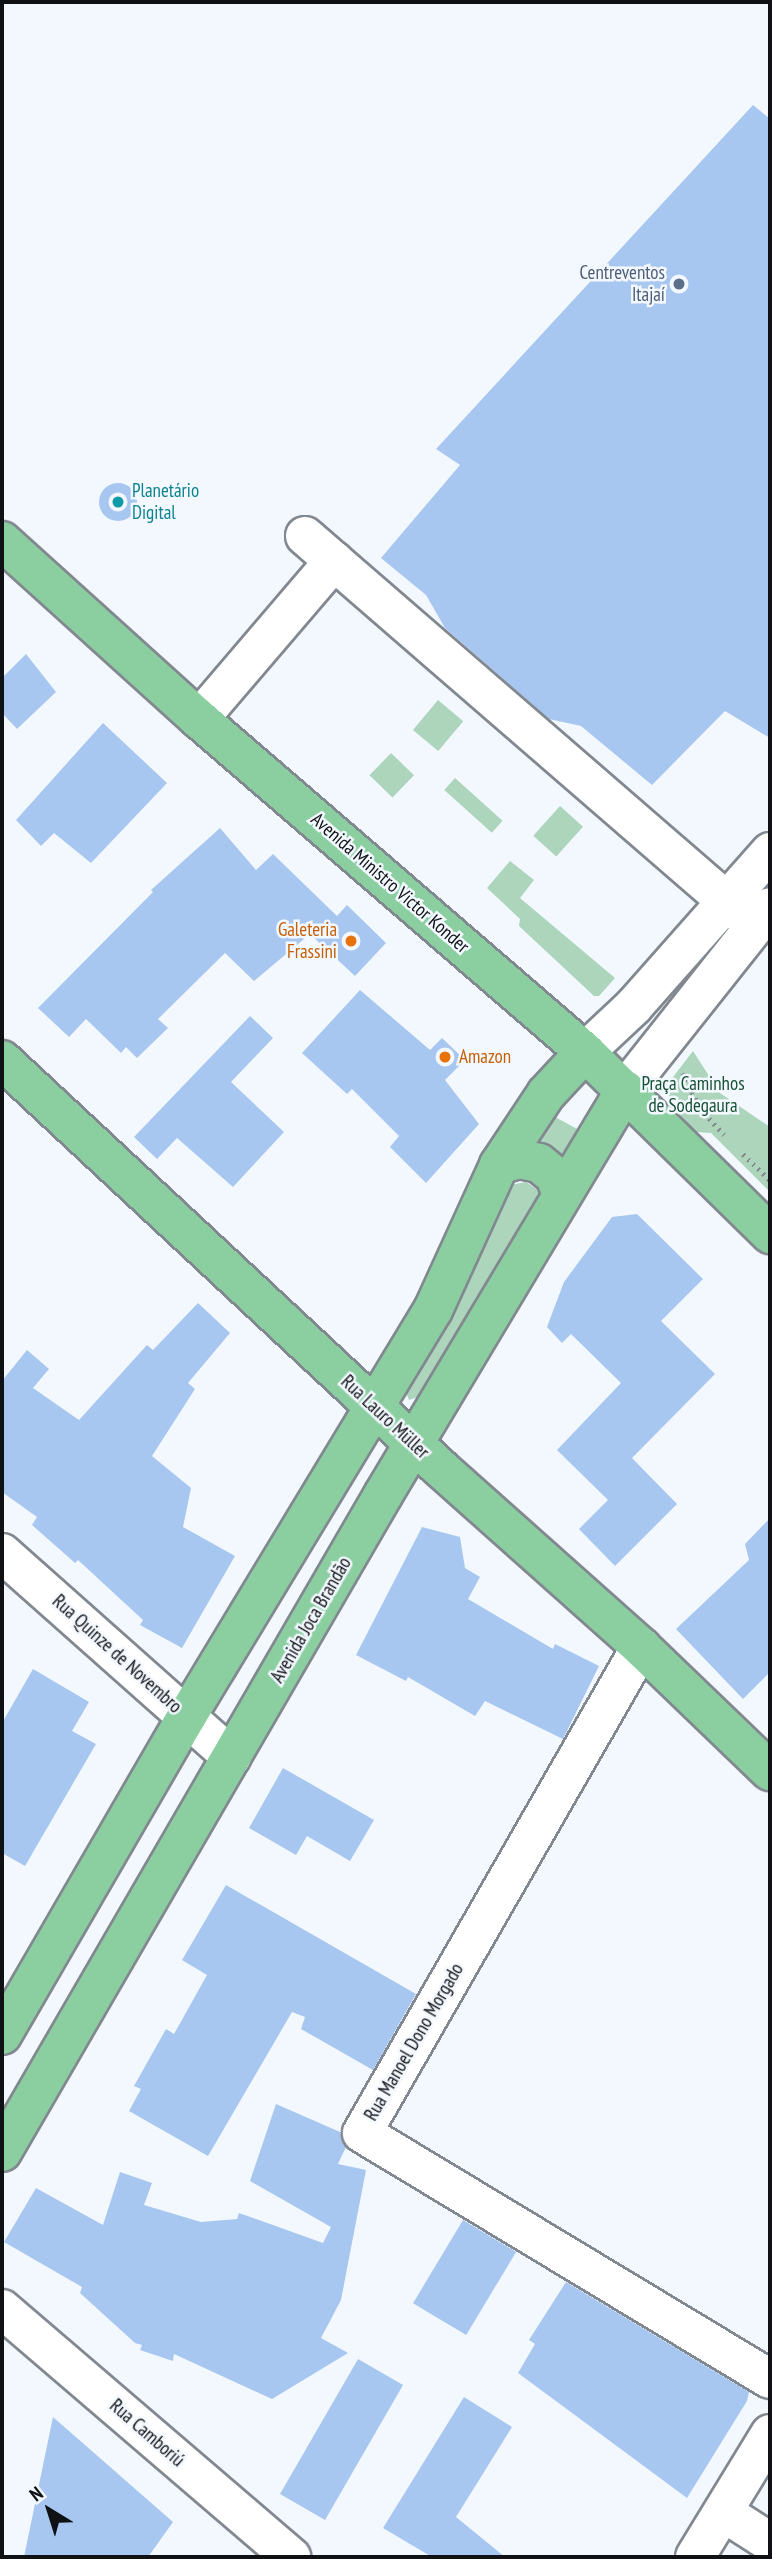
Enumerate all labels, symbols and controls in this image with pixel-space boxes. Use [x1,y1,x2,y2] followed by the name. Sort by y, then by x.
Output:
[579,262,665,306] place label: Centreventos Itajaí
[671,276,687,292] marker: Centreventos Itajaí
[132,480,199,524] place label: Planetário Digital
[110,494,126,510] marker: Planetário Digital
[306,808,474,958] street label: Avenida Ministro Victor Konder
[278,919,337,963] place label: Galeteria Frassini
[343,933,359,949] marker: Galeteria Frassini
[459,1046,511,1068] place label: Amazon
[437,1049,453,1065] marker: Amazon
[641,1073,745,1117] park label: Praça Caminhos de Sodegaura
[336,1370,434,1464] street label: Rua Lauro Müller
[266,1553,356,1687] street label: Avenida Joca Brandão
[48,1590,186,1718] street label: Rua Quinze de Novembro
[360,1959,468,2125] street label: Rua Manoel Dono Morgado
[105,2394,189,2472] street label: Rua Camboriú
[14,2475,84,2545] north arrow
[25,2481,47,2506] text: N

